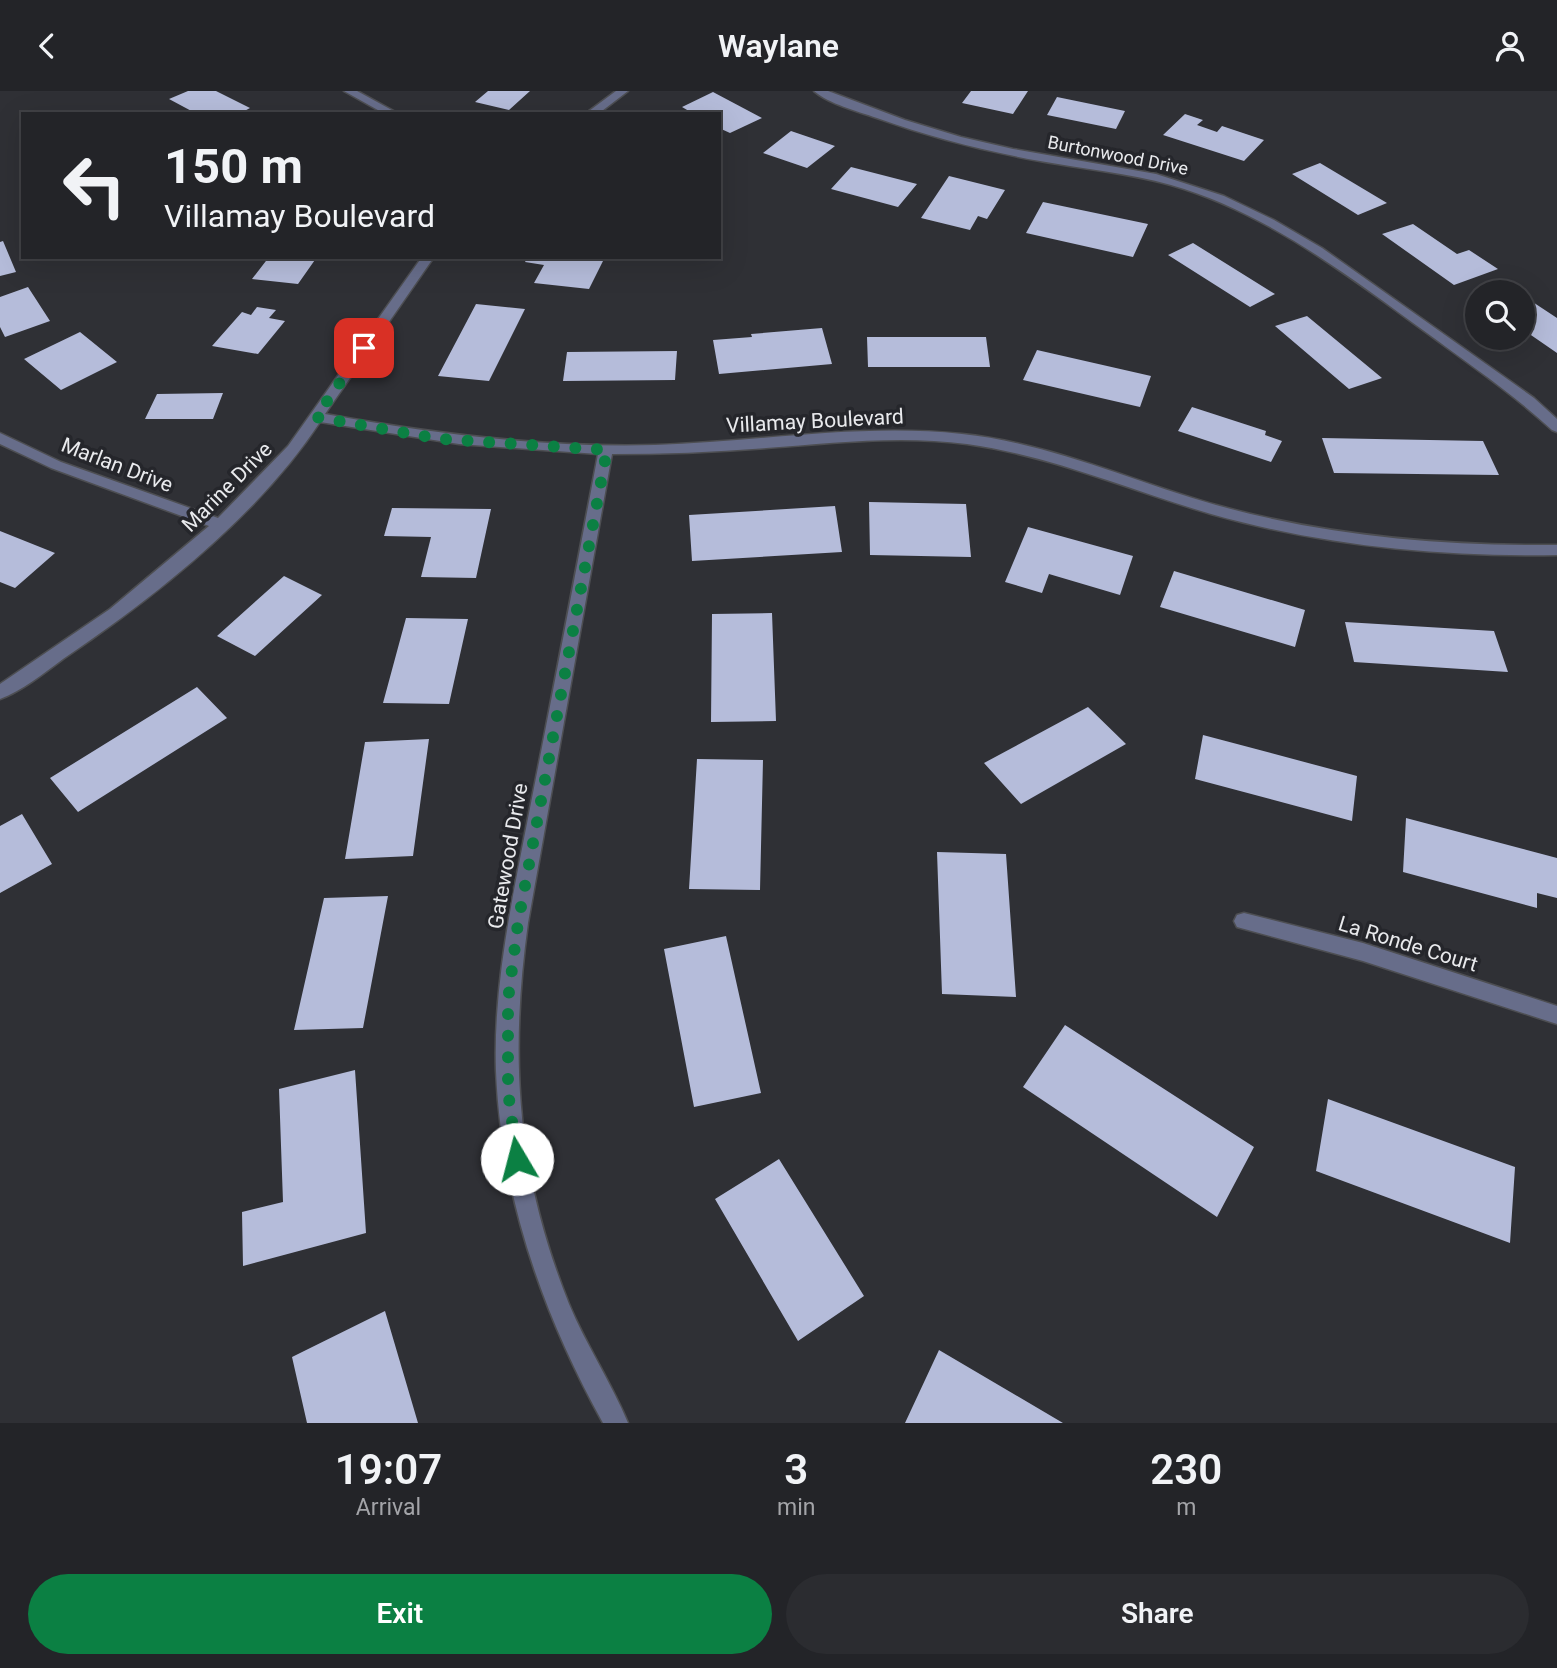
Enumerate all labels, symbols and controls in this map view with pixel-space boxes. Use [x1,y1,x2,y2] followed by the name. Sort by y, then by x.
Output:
[28,27,66,65] icon: back
[718,27,839,65] text: Waylane
[1491,27,1529,65] icon: person
[1046,131,1190,179] street label: Burtonwood Drive
[164,138,303,195] text: 150 m
[49,140,140,231] icon: left
[164,197,435,235] text: Villamay Boulevard
[1465,280,1535,350] map controls
[1465,280,1535,350] button: search
[334,318,394,378] pin
[345,329,383,367] icon: arrive
[726,404,904,438] street label: Villamay Boulevard
[58,433,176,497] street label: Marlan Drive
[177,437,277,537] street label: Marine Drive
[483,781,533,931] street label: Gatewood Drive
[1335,911,1481,977] street label: La Ronde Court
[480,1122,554,1196] position arrow
[335,1445,442,1494] text: 19:07
[784,1445,808,1494] text: 3
[1150,1445,1222,1494] text: 230
[356,1494,421,1521] text: Arrival
[777,1494,815,1521] text: min
[1176,1494,1196,1521] text: m
[28,1574,772,1654] button: Exit
[786,1574,1529,1654] button: Share

